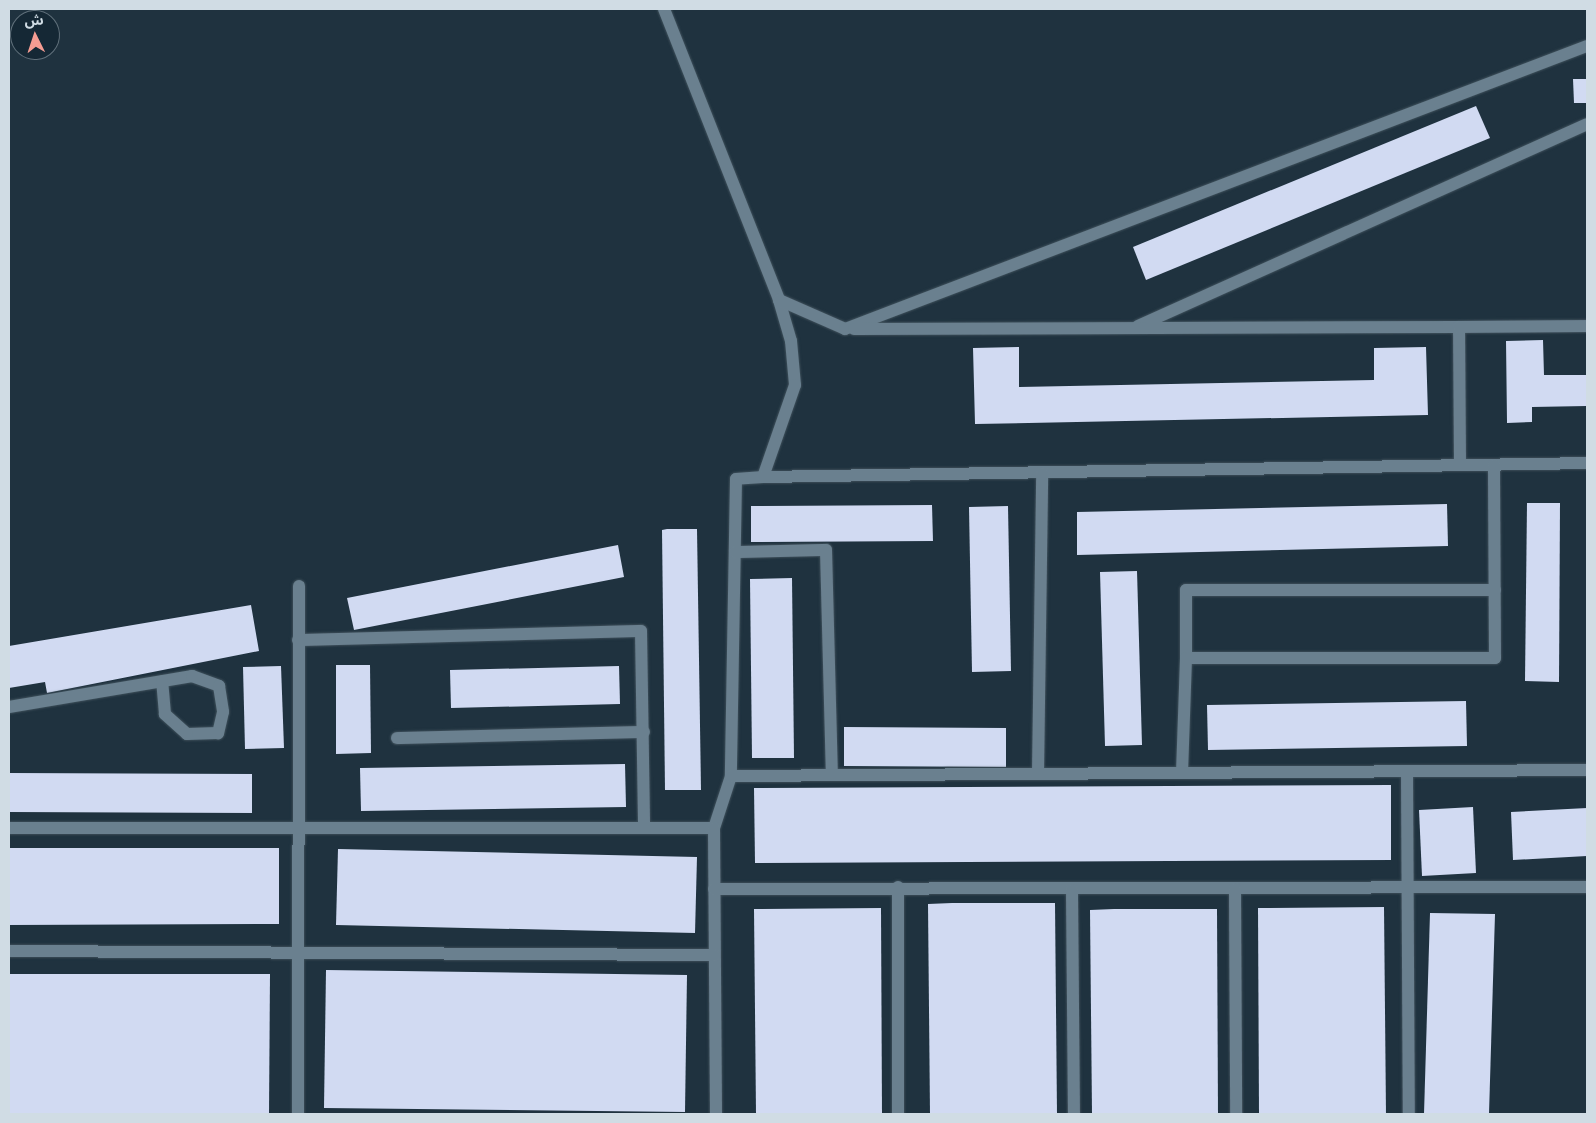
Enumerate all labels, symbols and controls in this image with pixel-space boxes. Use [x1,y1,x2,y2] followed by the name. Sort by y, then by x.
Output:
[10,10,60,60] north arrow
[24,11,44,30] text: ش

